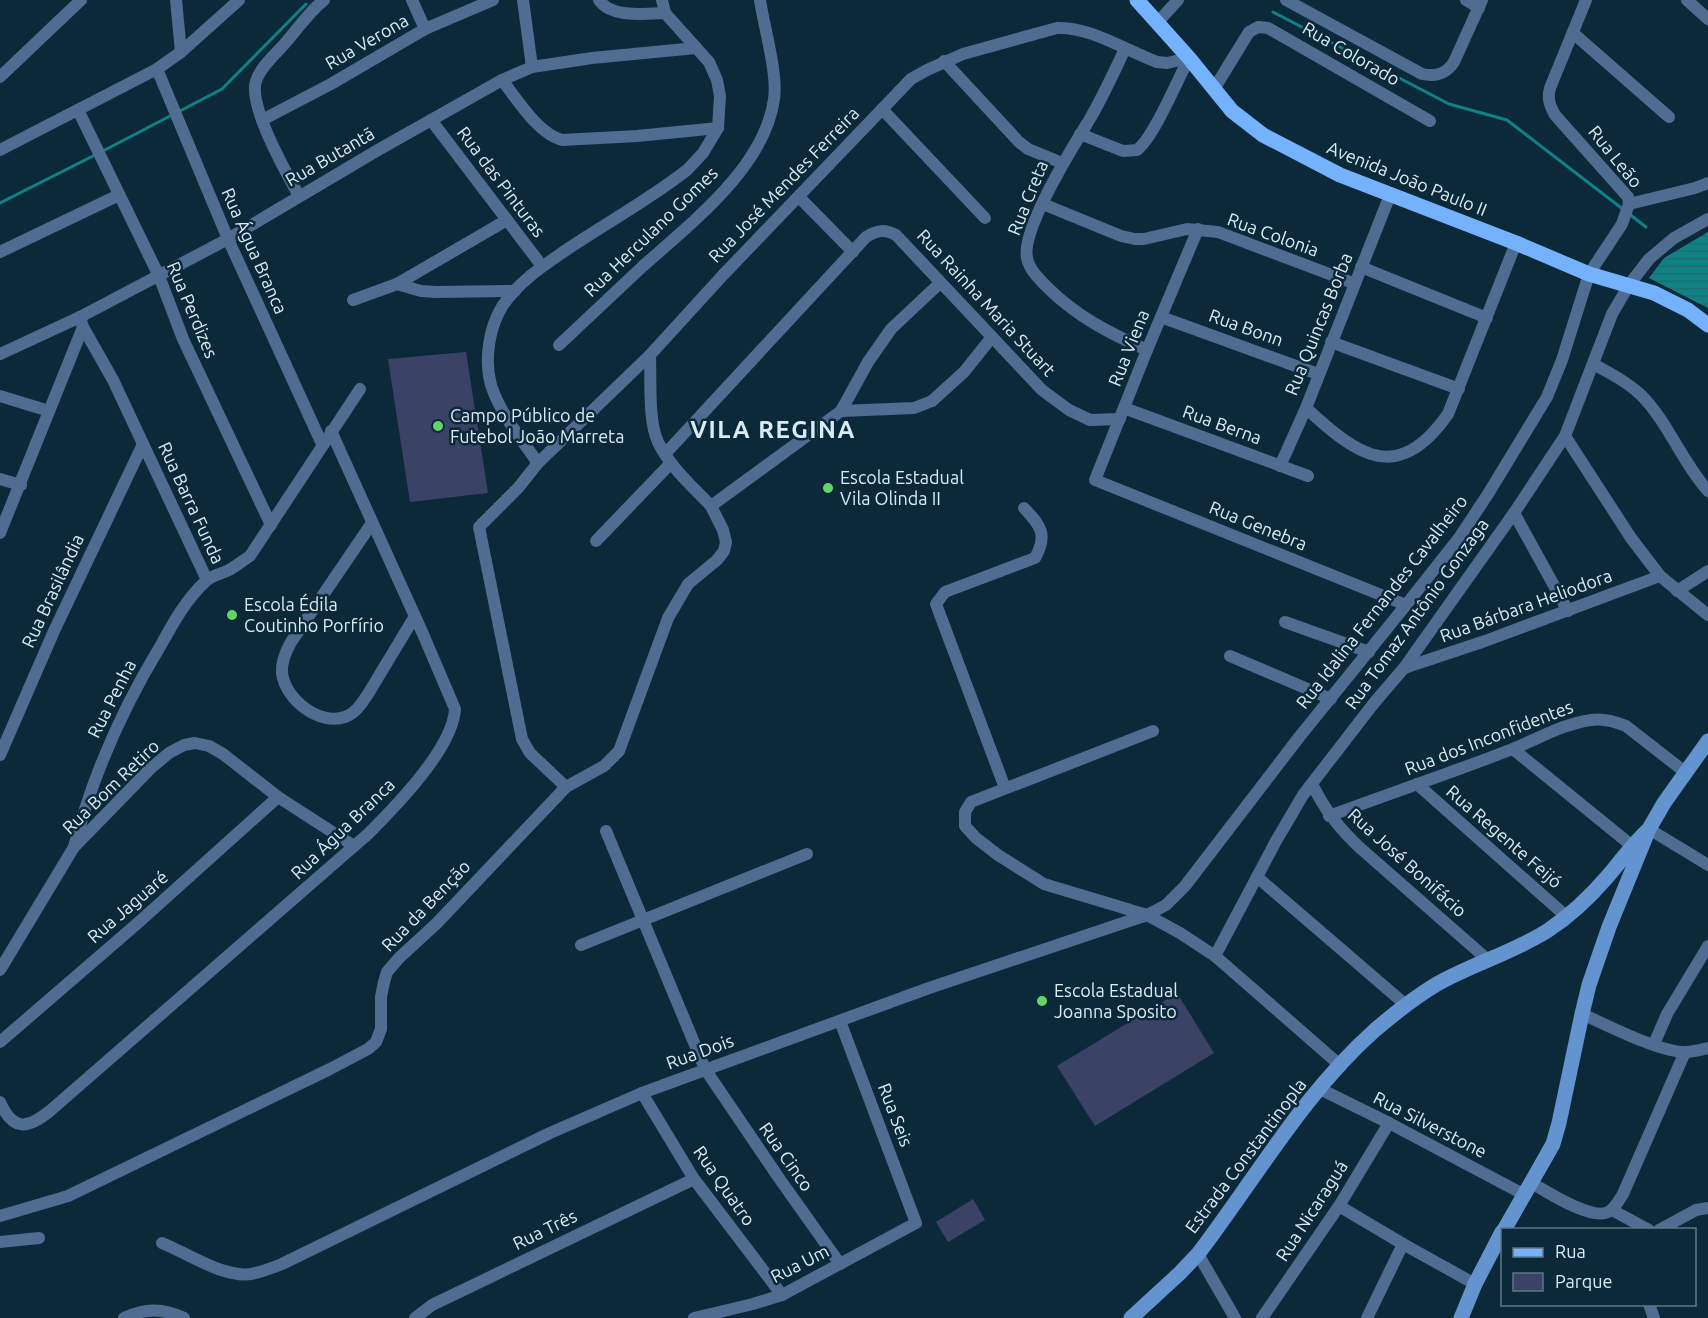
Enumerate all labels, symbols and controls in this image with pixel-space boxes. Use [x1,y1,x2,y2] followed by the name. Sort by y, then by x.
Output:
[321,9,412,73] street label: Rua Verona
[1299,17,1404,89] street label: Rua Colorado
[704,103,863,266] street label: Rua José Mendes Ferreira
[1585,121,1647,191] street label: Rua Leão
[454,122,550,241] street label: Rua das Pinturas
[281,123,378,190] street label: Rua Butantã
[1324,137,1490,219] street label: Avenida João Paulo II
[1003,157,1051,238] street label: Rua Creta
[580,162,721,300] street label: Rua Herculano Gomes
[218,184,293,317] street label: Rua Água Branca
[1225,208,1322,260] street label: Rua Colonia
[914,225,1060,380] street label: Rua Rainha Maria Stuart
[1280,249,1357,398] street label: Rua Quincas Borba
[164,258,222,361] street label: Rua Perdizes
[1207,304,1286,350] street label: Rua Bonn
[1104,306,1152,389] street label: Rua Viena
[1180,401,1265,448] street label: Rua Berna
[450,405,624,446] place label: Campo Público de Futebol João Marreta
[690,416,856,443] district label: VILA REGINA
[431,419,445,433] marker: Campo Público de Futebol João Marreta
[155,438,229,567] street label: Rua Barra Funda
[840,467,964,508] place label: Escola Estadual Vila Olinda II
[821,481,835,495] marker: Escola Estadual Vila Olinda II
[1292,491,1471,712] street label: Rua Idalina Fernandes Cavalheiro
[1207,496,1310,554] street label: Rua Genebra
[1340,514,1492,712] street label: Rua Tomaz Antônio Gonzaga
[17,531,87,651] street label: Rua Brasilândia
[1437,565,1614,646] street label: Rua Bárbara Heliodora
[244,593,384,635] place label: Escola Édila Coutinho Porfírio
[225,608,239,622] marker: Escola Édila Coutinho Porfírio
[83,656,139,741] street label: Rua Penha
[1402,696,1576,778] street label: Rua dos Inconfidentes
[58,735,163,837] street label: Rua Bom Retiro
[286,773,398,883] street label: Rua Água Branca
[1443,781,1566,892] street label: Rua Regente Feijó
[1344,804,1471,921] street label: Rua José Bonifácio
[377,856,474,955] street label: Rua da Benção
[83,866,171,946] street label: Rua Jaguaré
[1054,980,1178,1021] place label: Escola Estadual Joanna Sposito
[1035,994,1049,1008] marker: Escola Estadual Joanna Sposito
[663,1030,736,1072] street label: Rua Dois
[1181,1074,1310,1236] street label: Estrada Constantinopla
[875,1080,917,1149] street label: Rua Seis
[1370,1087,1490,1161] street label: Rua Silverstone
[756,1118,818,1195] street label: Rua Cinco
[689,1142,760,1230] street label: Rua Quatro
[1271,1157,1351,1264] street label: Rua Nicaraguá
[509,1205,580,1253] street label: Rua Três
[1501,1228,1696,1306] legend
[767,1240,832,1286] street label: Rua Um
[1555,1241,1586,1261] text: Rua
[1555,1271,1612,1291] text: Parque

